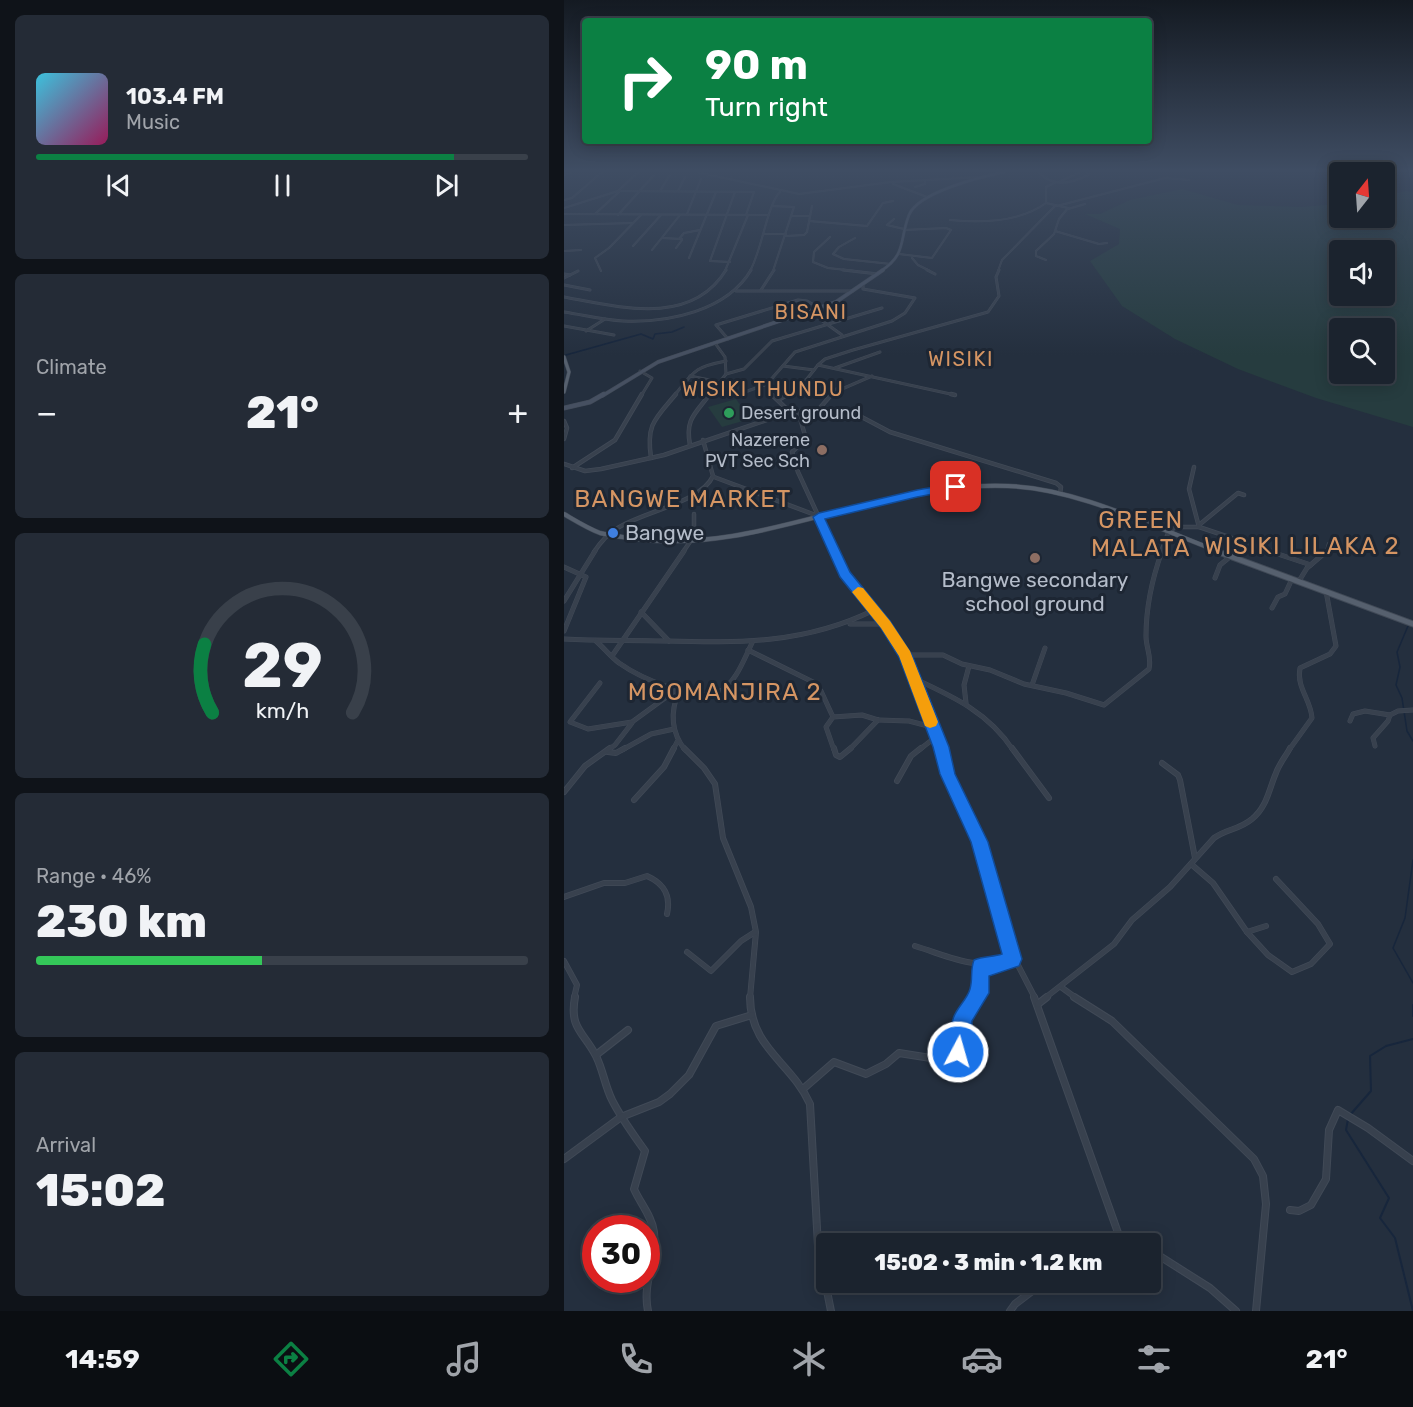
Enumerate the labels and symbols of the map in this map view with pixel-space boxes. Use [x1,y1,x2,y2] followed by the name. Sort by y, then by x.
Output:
[1329,162,1395,228] north arrow
[775,300,847,324] district label: BISANI
[928,347,994,371] district label: WISIKI
[682,377,844,401] district label: WISIKI THUNDU
[741,402,861,424] place label: Desert ground
[722,406,736,420] marker: Desert ground
[705,429,810,472] place label: Nazerene PVT Sec Sch
[815,443,829,457] marker: Nazerene PVT Sec Sch
[930,461,981,512] pin
[574,485,792,513] district label: BANGWE MARKET
[1091,506,1191,562] district label: GREEN MALATA
[625,520,704,545] place label: Bangwe
[606,526,620,540] marker: Bangwe
[1204,532,1400,560] district label: WISIKI LILAKA 2
[1028,551,1042,565] marker: Bangwe secondary school ground
[942,567,1129,616] place label: Bangwe secondary school ground
[628,678,822,706] district label: MGOMANJIRA 2
[926,1020,990,1084] position arrow
[582,1215,660,1293] speed limit sign: 30

